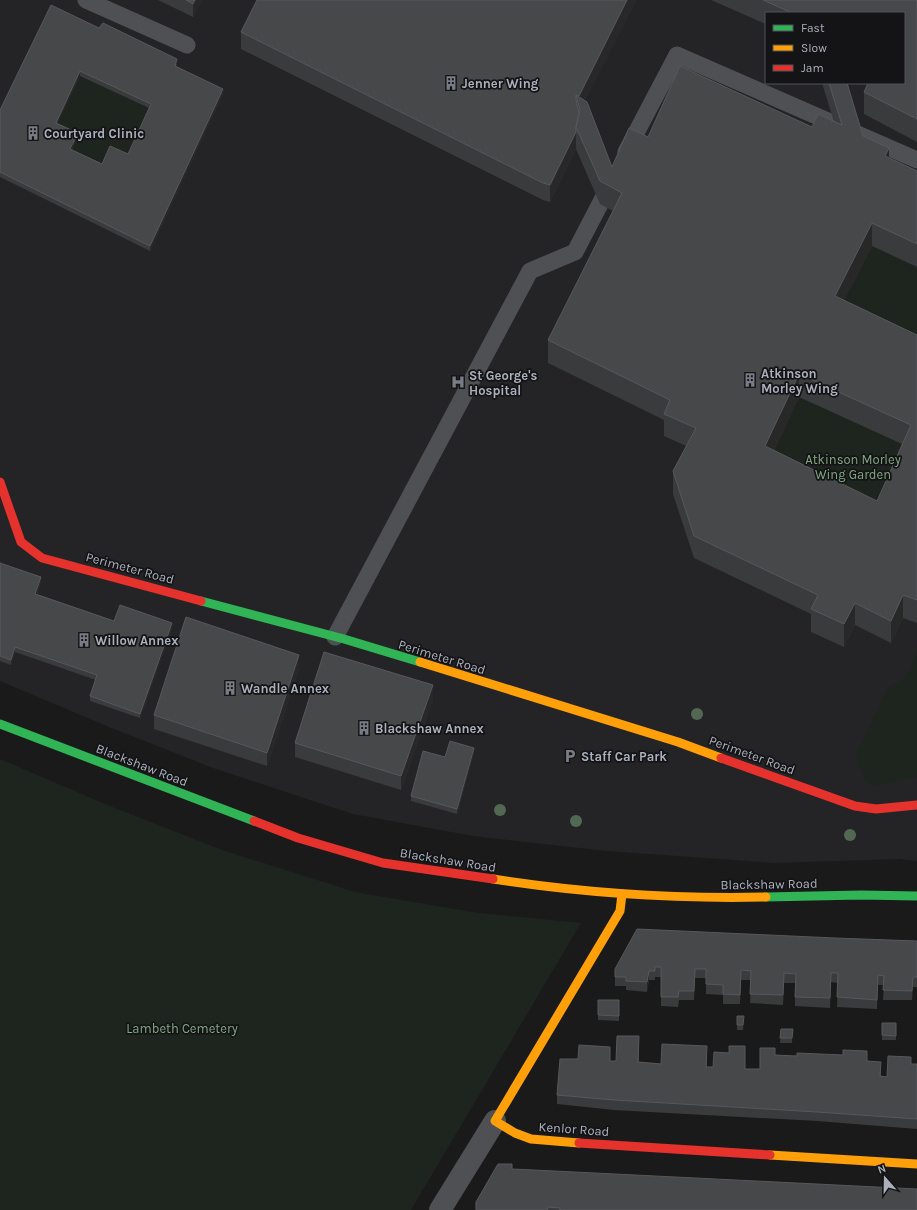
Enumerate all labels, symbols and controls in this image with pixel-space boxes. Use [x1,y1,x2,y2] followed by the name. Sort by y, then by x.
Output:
[765,12,905,84] legend
[801,21,825,35] text: Fast
[801,41,827,55] text: Slow
[801,61,824,75] text: Jam
[443,75,459,91] building icon: Jenner Wing
[462,76,539,91] place label: Jenner Wing
[25,125,41,141] building icon: Courtyard Clinic
[44,126,144,141] place label: Courtyard Clinic
[761,366,838,396] place label: Atkinson Morley Wing
[469,368,538,398] place label: St George's Hospital
[742,372,758,388] building icon: Atkinson Morley Wing
[450,374,466,390] hospital icon: St George's Hospital
[805,452,901,482] park label: Atkinson Morley Wing Garden
[84,549,176,587] street label: Perimeter Road
[76,632,92,648] building icon: Willow Annex
[95,633,178,648] place label: Willow Annex
[397,637,487,677] street label: Perimeter Road
[222,680,238,696] building icon: Wandle Annex
[241,681,329,696] place label: Wandle Annex
[356,720,372,736] building icon: Blackshaw Annex
[375,721,484,736] place label: Blackshaw Annex
[707,732,797,778] street label: Perimeter Road
[94,741,190,789] street label: Blackshaw Road
[562,748,578,764] parking icon: Staff Car Park
[581,749,667,764] place label: Staff Car Park
[399,845,497,875] street label: Blackshaw Road
[720,876,818,892] street label: Blackshaw Road
[126,1021,238,1036] park label: Lambeth Cemetery
[538,1119,610,1139] street label: Kenlor Road
[865,1158,905,1198] north arrow
[876,1162,888,1177] text: N

